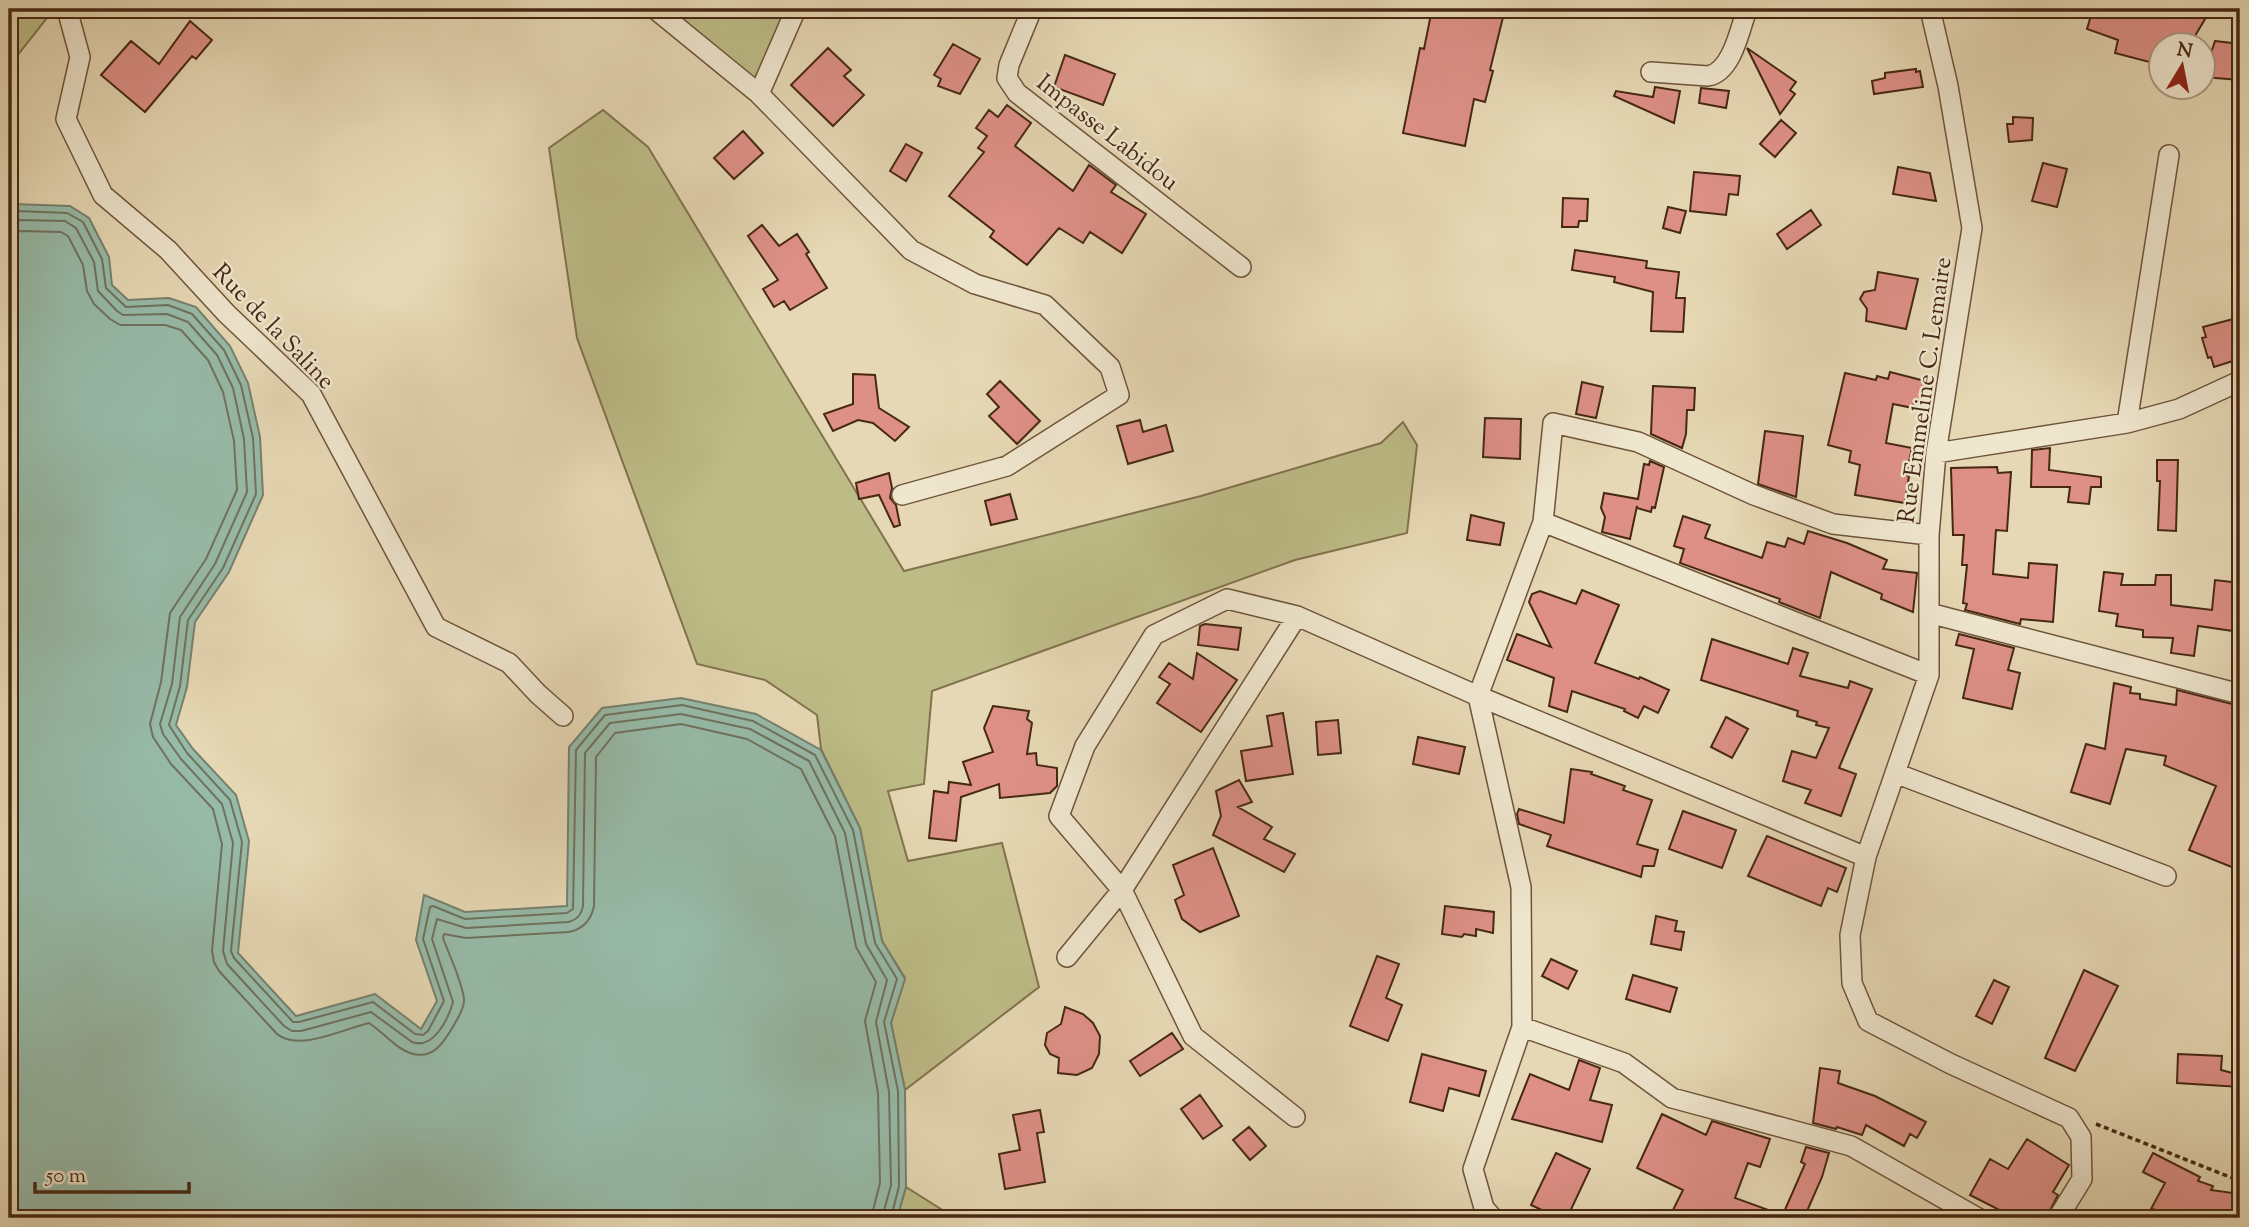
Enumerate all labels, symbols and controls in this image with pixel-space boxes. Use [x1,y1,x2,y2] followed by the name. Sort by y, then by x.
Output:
[2148,32,2218,102] north arrow
[2175,37,2194,66] text: N
[1028,67,1185,200] street label: Impasse Labidou
[1890,255,1961,526] street label: Rue Emmeline C. Lemaire
[204,257,341,398] street label: Rue de la Saline
[35,1150,189,1194] scale bar
[45,1162,86,1192] text: 50 m

